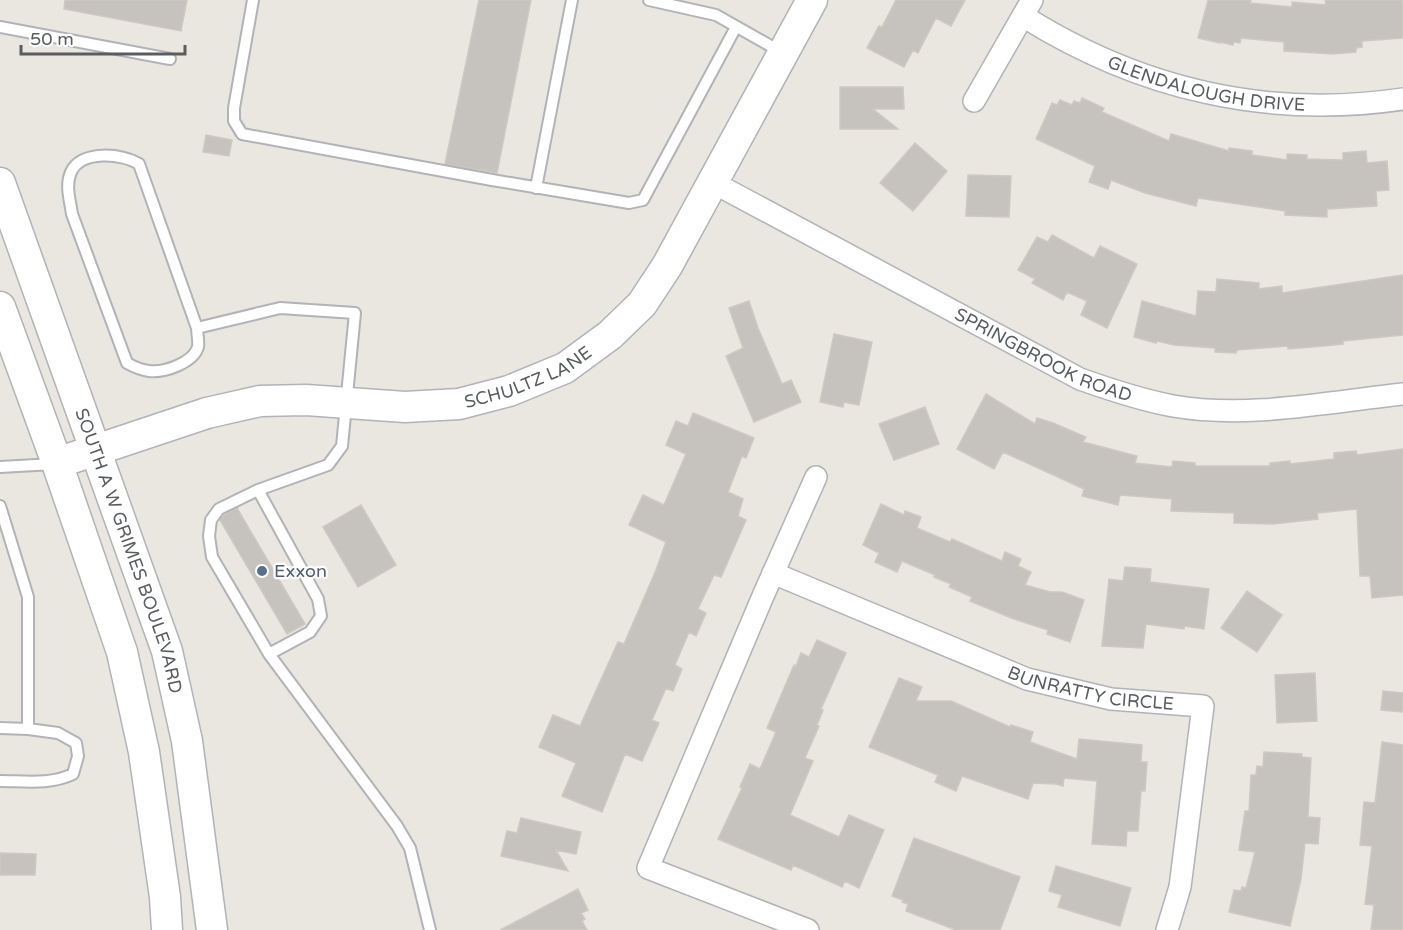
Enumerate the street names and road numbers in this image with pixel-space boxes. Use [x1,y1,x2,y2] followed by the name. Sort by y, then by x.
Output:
[1104,51,1306,116] street label: GLENDALOUGH DRIVE
[951,303,1135,407] street label: SPRINGBROOK ROAD
[462,341,596,413] street label: SCHULTZ LANE
[70,405,187,695] street label: SOUTH A W GRIMES BOULEVARD
[1004,661,1175,715] street label: BUNRATTY CIRCLE

